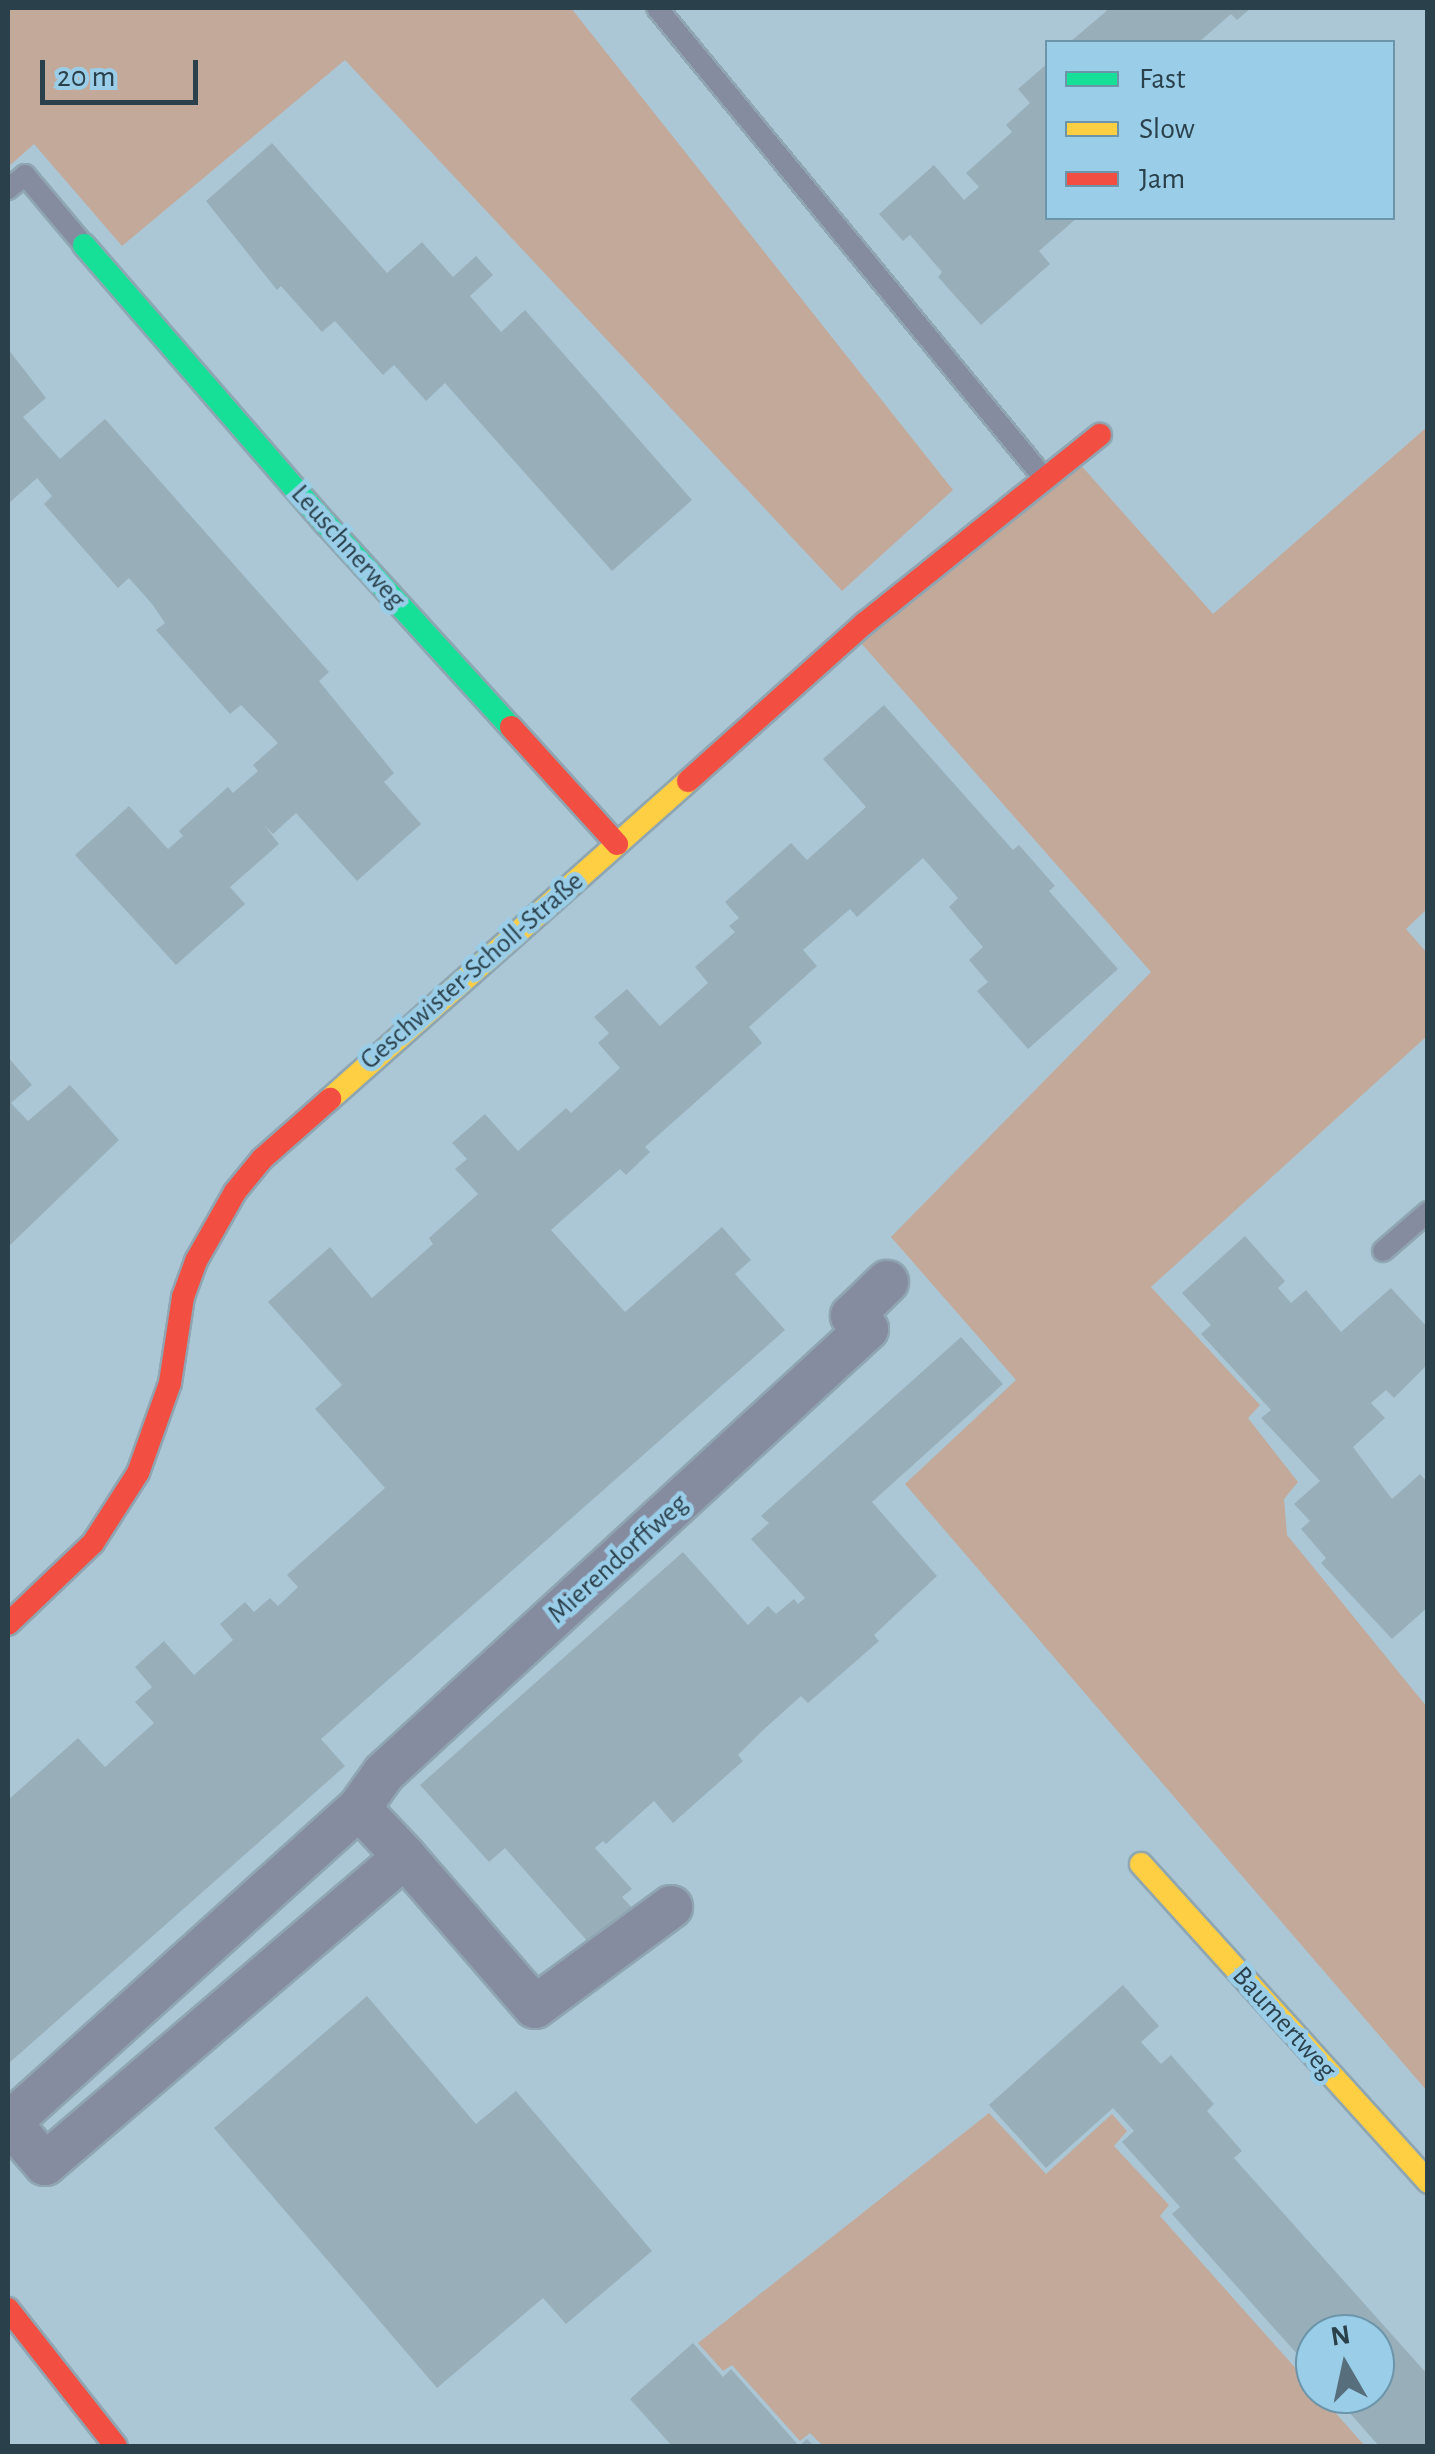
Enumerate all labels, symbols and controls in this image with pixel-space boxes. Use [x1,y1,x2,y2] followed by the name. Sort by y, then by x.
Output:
[45,40,202,102] scale bar
[1045,40,1395,220] legend
[57,62,115,92] text: 20 m
[1139,64,1186,94] text: Fast
[1139,114,1195,144] text: Slow
[1139,164,1185,194] text: Jam
[284,478,412,616] street label: Leuschnerweg
[353,865,591,1077] street label: Geschwister-Scholl-Straße
[541,1487,695,1631] street label: Mierendorffweg
[1225,1960,1343,2086] street label: Baumertweg
[1295,2314,1395,2414] north arrow
[1329,2321,1352,2352] text: N

